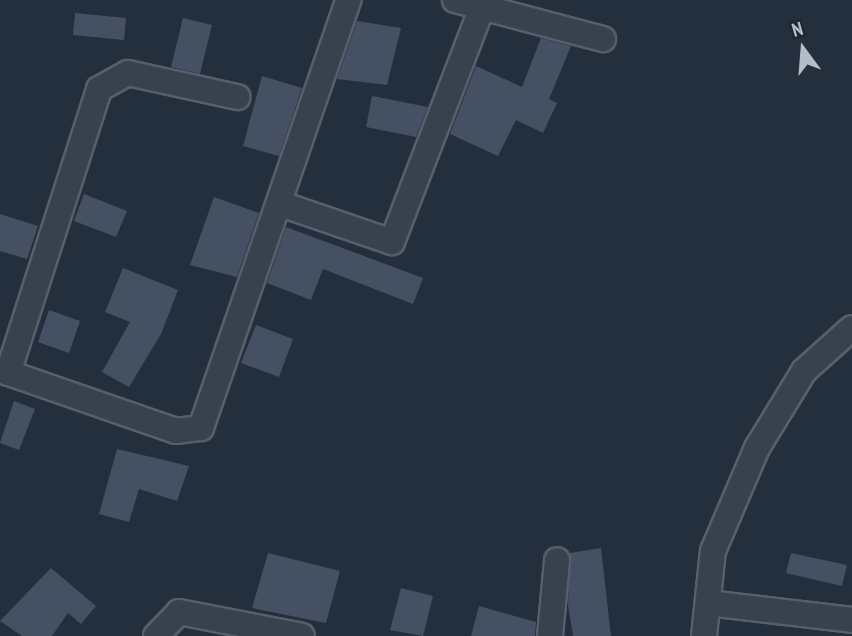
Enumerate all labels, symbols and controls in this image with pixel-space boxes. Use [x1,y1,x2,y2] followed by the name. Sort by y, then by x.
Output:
[768,14,838,84] north arrow
[789,16,805,42] text: N

